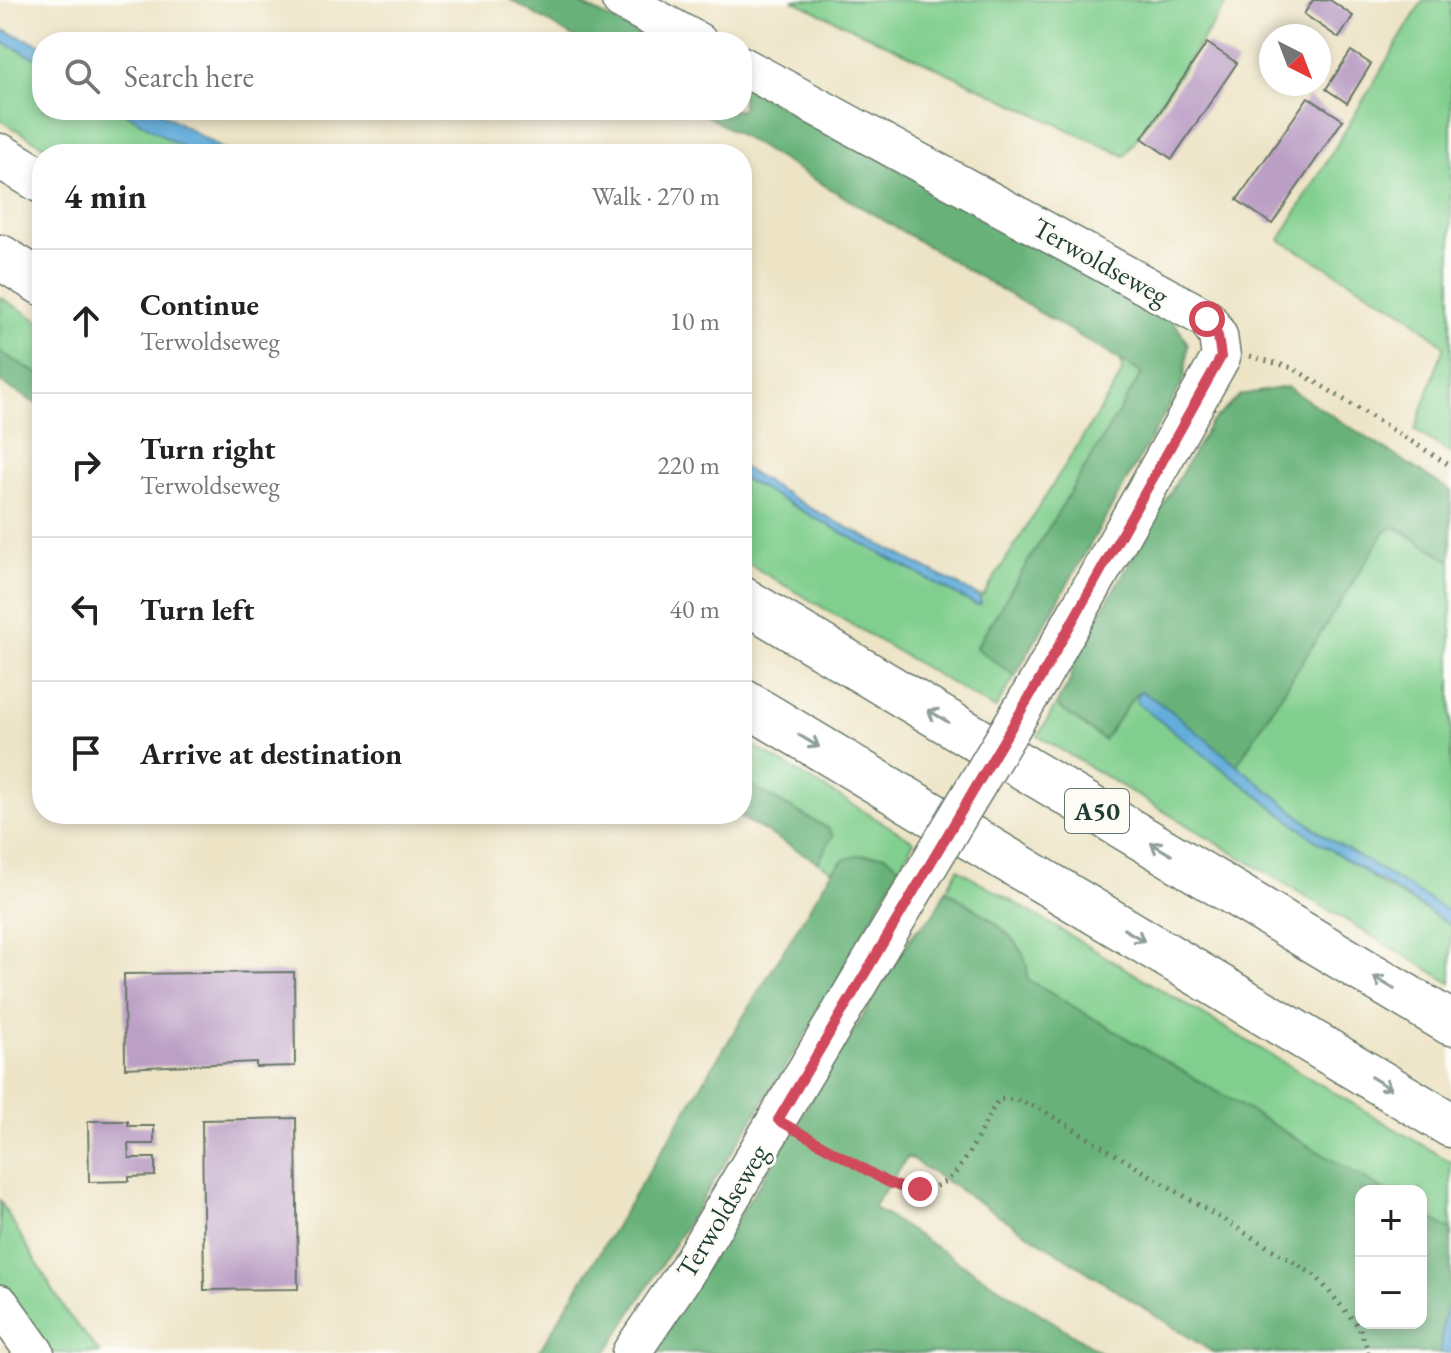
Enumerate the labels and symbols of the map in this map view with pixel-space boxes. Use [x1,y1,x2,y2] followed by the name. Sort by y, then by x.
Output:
[1259,24,1331,96] north arrow
[1026,209,1176,314] street label: Terwoldseweg
[1189,301,1225,337] route start
[927,708,950,724] one-way arrow
[797,733,820,749] one-way arrow
[1065,789,1129,833] road number: A50
[1150,841,1173,857] one-way arrow
[1122,927,1145,943] one-way arrow
[1373,975,1396,991] one-way arrow
[1369,1075,1392,1091] one-way arrow
[668,1137,777,1285] street label: Terwoldseweg
[902,1171,938,1207] route end

